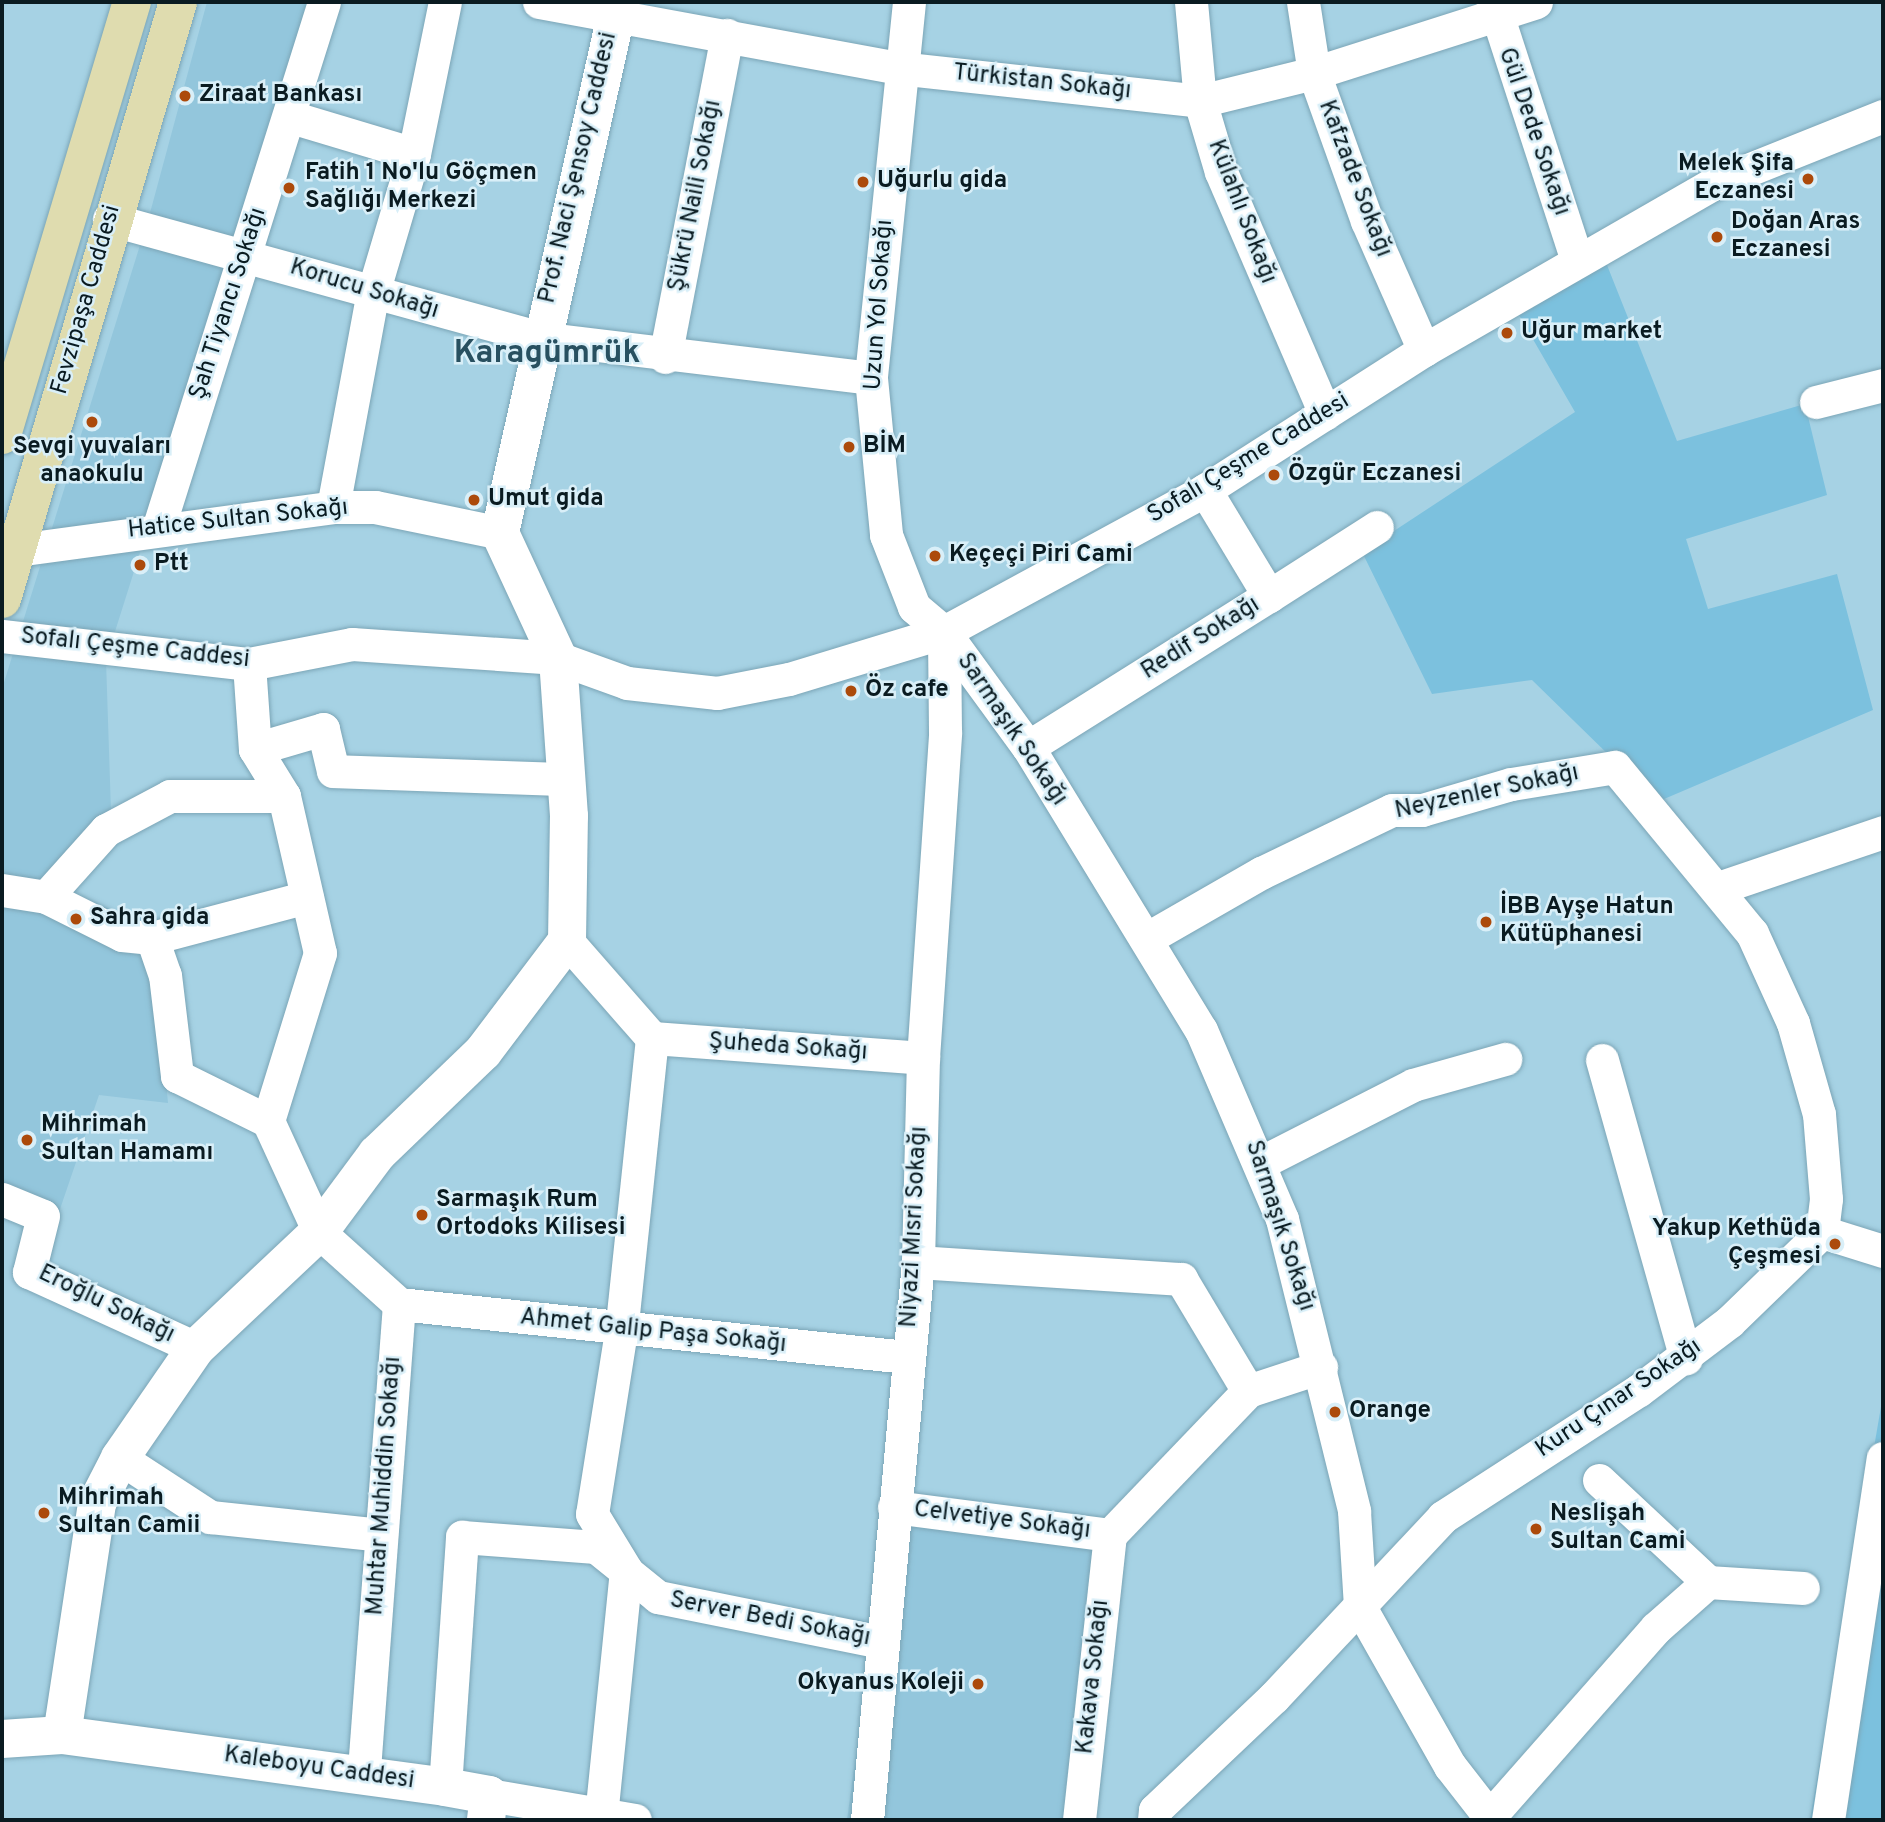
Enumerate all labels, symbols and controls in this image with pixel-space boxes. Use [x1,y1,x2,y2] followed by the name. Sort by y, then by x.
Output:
[534,30,624,306] street label: Prof. Naci Şensoy Caddesi
[1491,44,1575,220] street label: Gül Dede Sokağı
[952,59,1132,107] street label: Türkistan Sokağı
[199,82,362,110] place label: Ziraat Bankası
[177,88,193,104] marker: Ziraat Bankası
[1311,97,1397,261] street label: Kafzade Sokağı
[663,98,729,294] street label: Şükrü Naili Sokağı
[1200,136,1282,288] street label: Külahlı Sokağı
[1678,151,1794,207] place label: Melek Şifa Eczanesi
[305,160,537,216] place label: Fatih 1 No'lu Göçmen Sağlığı Merkezi
[877,168,1007,196] place label: Uğurlu gida
[1800,171,1816,187] marker: Melek Şifa Eczanesi
[855,174,871,190] marker: Uğurlu gida
[279,178,299,198] marker: Fatih 1 No'lu Göçmen Sağlığı Merkezi
[46,202,128,398] street label: Fevzipaşa Caddesi
[184,204,274,404] street label: Şah Tiyancı Sokağı
[1731,209,1861,265] place label: Doğan Aras Eczanesi
[860,218,900,392] street label: Uzun Yol Sokağı
[1709,229,1725,245] marker: Doğan Aras Eczanesi
[286,254,442,326] street label: Korucu Sokağı
[1521,319,1662,347] place label: Uğur market
[1499,325,1515,341] marker: Uğur market
[454,335,640,373] district label: Karagümrük
[1143,387,1355,531] street label: Sofalı Çeşme Caddesi
[84,414,100,430] marker: Sevgi yuvaları anaokulu
[863,433,906,461] place label: BİM
[13,434,171,490] place label: Sevgi yuvaları anaokulu
[841,439,857,455] marker: BİM
[1288,461,1461,489] place label: Özgür Eczanesi
[1266,467,1282,483] marker: Özgür Eczanesi
[488,486,604,514] place label: Umut gida
[466,492,482,508] marker: Umut gida
[127,494,349,546] street label: Hatice Sultan Sokağı
[949,542,1133,570] place label: Keçeçi Piri Cami
[927,548,943,564] marker: Keçeçi Piri Cami
[154,551,189,579] place label: Ptt
[132,557,148,573] marker: Ptt
[1136,591,1266,687] street label: Redif Sokağı
[19,623,251,675] street label: Sofalı Çeşme Caddesi
[949,648,1073,812] street label: Sarmaşık Sokağı
[865,677,949,705] place label: Öz cafe
[843,683,859,699] marker: Öz cafe
[1392,759,1582,827] street label: Neyzenler Sokağı
[1500,894,1675,950] place label: İBB Ayşe Hatun Kütüphanesi
[90,905,209,933] place label: Sahra gida
[68,911,84,927] marker: Sahra gida
[1478,914,1494,930] marker: İBB Ayşe Hatun Kütüphanesi
[708,1028,868,1068] street label: Şuheda Sokağı
[41,1112,213,1168] place label: Mihrimah Sultan Hamamı
[895,1126,935,1328] street label: Niyazi Mısri Sokağı
[19,1132,35,1148] marker: Mihrimah Sultan Hamamı
[1238,1137,1320,1315] street label: Sarmaşık Sokağı
[436,1187,626,1243] place label: Sarmaşık Rum Ortodoks Kilisesi
[414,1207,430,1223] marker: Sarmaşık Rum Ortodoks Kilisesi
[1652,1216,1821,1272] place label: Yakup Kethüda Çeşmesi
[1827,1236,1843,1252] marker: Yakup Kethüda Çeşmesi
[33,1260,179,1350] street label: Eroğlu Sokağı
[518,1304,788,1360] street label: Ahmet Galip Paşa Sokağı
[1531,1333,1707,1465] street label: Kuru Çınar Sokağı
[362,1356,408,1616] street label: Muhtar Muhiddin Sokağı
[1349,1398,1431,1426] place label: Orange
[1327,1404,1343,1420] marker: Orange
[58,1485,200,1541] place label: Mihrimah Sultan Camii
[912,1496,1092,1546] street label: Celvetiye Sokağı
[1550,1501,1686,1557] place label: Neslişah Sultan Cami
[36,1505,52,1521] marker: Mihrimah Sultan Camii
[1528,1521,1544,1537] marker: Neslişah Sultan Cami
[667,1586,873,1654] street label: Server Bedi Sokağı
[1072,1598,1116,1756] street label: Kakava Sokağı
[797,1670,964,1698] place label: Okyanus Koleji
[970,1676,986,1692] marker: Okyanus Koleji
[222,1741,416,1797] street label: Kaleboyu Caddesi

